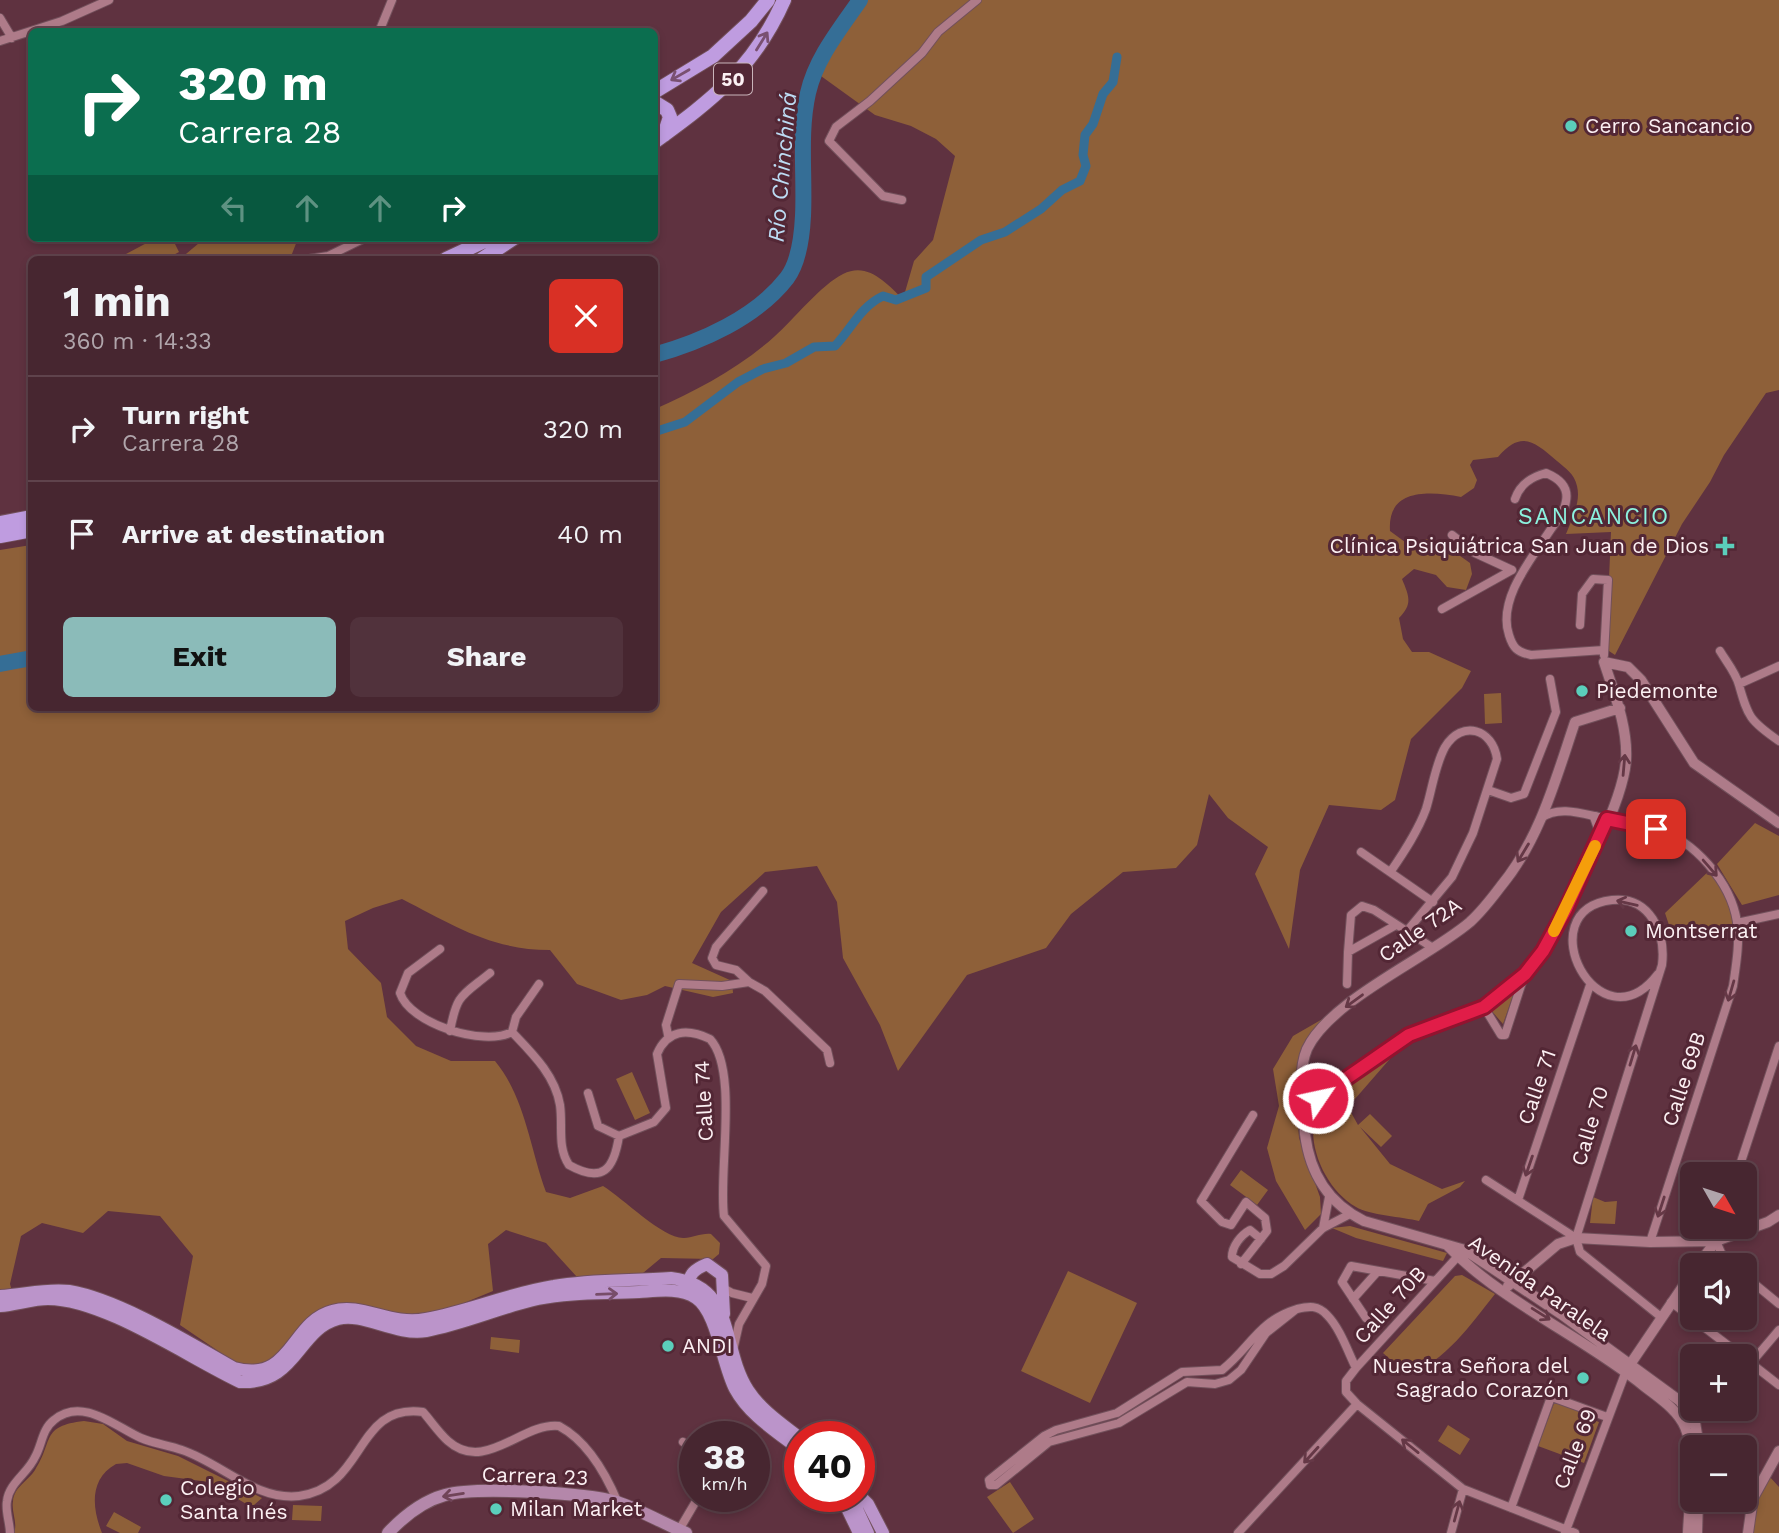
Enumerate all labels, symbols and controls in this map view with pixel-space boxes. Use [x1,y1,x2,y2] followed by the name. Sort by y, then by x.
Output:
[755,31,769,51] one-way arrow
[178,54,328,112] text: 320 m
[63,56,154,147] icon: right
[714,64,752,94] road number: 50
[670,69,690,83] one-way arrow
[762,91,803,243] water label: Río Chinchiná
[178,113,341,151] text: Carrera 28
[1585,113,1753,138] place label: Cerro Sancancio
[1563,118,1579,134] marker: Cerro Sancancio
[215,189,253,227] icon: left
[288,189,326,227] icon: ahead
[361,189,399,227] icon: ahead
[434,189,472,227] icon: right
[63,277,171,326] text: 1 min
[549,279,623,353] button: close
[63,328,212,355] text: 360 m · 14:33
[122,400,249,430] text: Turn right
[63,410,101,448] icon: right
[543,414,623,444] text: 320 m
[122,430,239,457] text: Carrera 28
[1518,503,1670,530] district label: SANCANCIO
[63,515,101,553] icon: arrive
[122,519,385,549] text: Arrive at destination
[557,519,623,549] text: 40 m
[1330,533,1709,558] place label: Clínica Psiquiátrica San Juan de Dios
[1715,536,1735,556] marker: Clínica Psiquiátrica San Juan de Dios
[63,617,336,697] button: Exit
[350,617,623,697] button: Share
[1596,678,1718,703] place label: Piedemonte
[1574,683,1590,699] marker: Piedemonte
[1618,754,1631,777] one-way arrow
[1626,799,1686,859] pin
[1637,810,1675,848] icon: arrive
[1515,842,1529,862] one-way arrow
[1702,859,1718,877] one-way arrow
[1373,892,1466,967] street label: Calle 72A
[1617,896,1639,909] one-way arrow
[1645,918,1758,943] place label: Montserrat
[1623,923,1639,939] marker: Montserrat
[1723,980,1736,1002] one-way arrow
[1345,993,1364,1008] one-way arrow
[1657,1028,1711,1129] street label: Calle 69B
[1627,1045,1640,1067] one-way arrow
[1512,1046,1561,1128] street label: Calle 71
[689,1060,718,1142] street label: Calle 74
[1281,1061,1355,1135] position arrow
[1566,1083,1613,1169] street label: Calle 70
[1522,1154,1534,1176] one-way arrow
[1680,1162,1757,1239] north arrow
[1680,1162,1757,1512] map controls
[1653,1196,1666,1218] one-way arrow
[1464,1229,1616,1346] street label: Avenida Paralela
[1680,1253,1757,1330] button: sound
[1348,1261,1431,1349] street label: Calle 70B
[595,1287,618,1300] one-way arrow
[1531,1308,1551,1322] one-way arrow
[682,1333,733,1358] place label: ANDI
[660,1338,676,1354] marker: ANDI
[1680,1344,1757,1421] button: +
[1372,1353,1570,1402] place label: Nuestra Señora del Sagrado Corazón
[1575,1370,1591,1386] marker: Nuestra Señora del Sagrado Corazón
[1548,1405,1601,1493] street label: Calle 69
[784,1421,875,1512] speed limit sign: 40
[1680,1435,1757,1512] button: −
[703,1436,746,1478] text: 38
[1401,1439,1419,1454] one-way arrow
[1303,1446,1319,1464] one-way arrow
[481,1461,589,1490] street label: Carrera 23
[701,1473,748,1494] text: km/h
[180,1475,288,1524] place label: Colegio Santa Inés
[442,1489,465,1502] one-way arrow
[158,1492,174,1508] marker: Colegio Santa Inés
[510,1496,643,1521] place label: Milan Market
[1451,1500,1464,1523] one-way arrow
[488,1501,504,1517] marker: Milan Market

